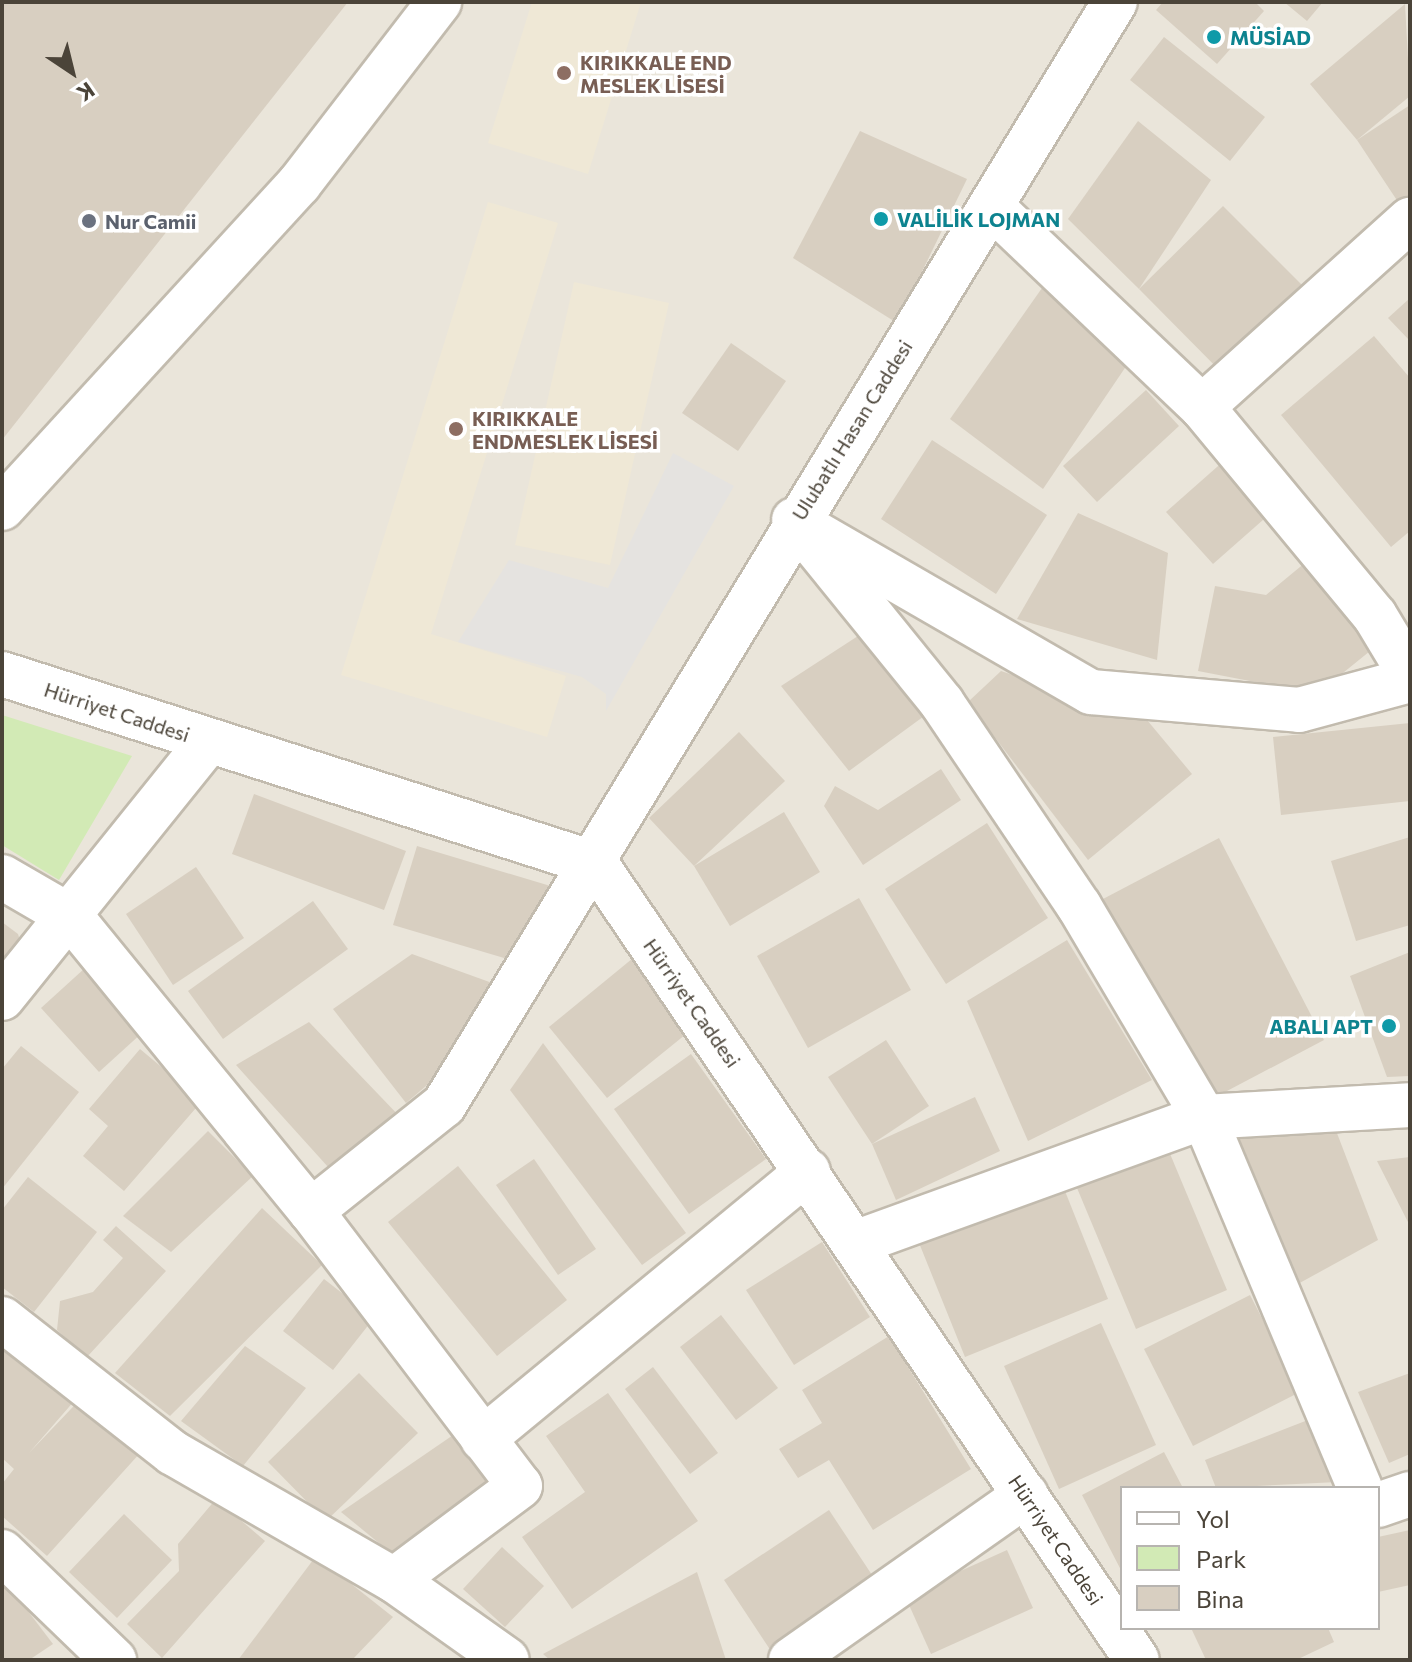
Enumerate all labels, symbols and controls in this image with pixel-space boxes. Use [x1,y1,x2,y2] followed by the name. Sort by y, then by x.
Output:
[1230,25,1311,49] place label: MÜSİAD
[1205,28,1223,46] marker: MÜSİAD
[32,32,112,112] north arrow
[580,50,732,97] place label: KIRIKKALE END MESLEK LİSESİ
[555,64,573,82] marker: KIRIKKALE END MESLEK LİSESİ
[72,77,100,108] text: K
[897,207,1060,231] place label: VALİLİK LOJMAN
[105,209,196,233] place label: Nur Camii
[872,210,890,228] marker: VALİLİK LOJMAN
[80,212,98,230] marker: Nur Camii
[787,336,917,524] street label: Ulubatlı Hasan Caddesi
[472,406,658,453] place label: KIRIKKALE ENDMESLEK LİSESİ
[447,420,465,438] marker: KIRIKKALE ENDMESLEK LİSESİ
[41,677,193,747] street label: Hürriyet Caddesi
[639,934,745,1072] street label: Hürriyet Caddesi
[1269,1014,1373,1038] place label: ABALI APT
[1380,1017,1398,1035] marker: ABALI APT
[1004,1470,1108,1610] street label: Hürriyet Caddesi
[1120,1486,1380,1630] legend
[1196,1504,1230,1533] text: Yol
[1196,1544,1246,1573] text: Park
[1196,1584,1244,1613] text: Bina

